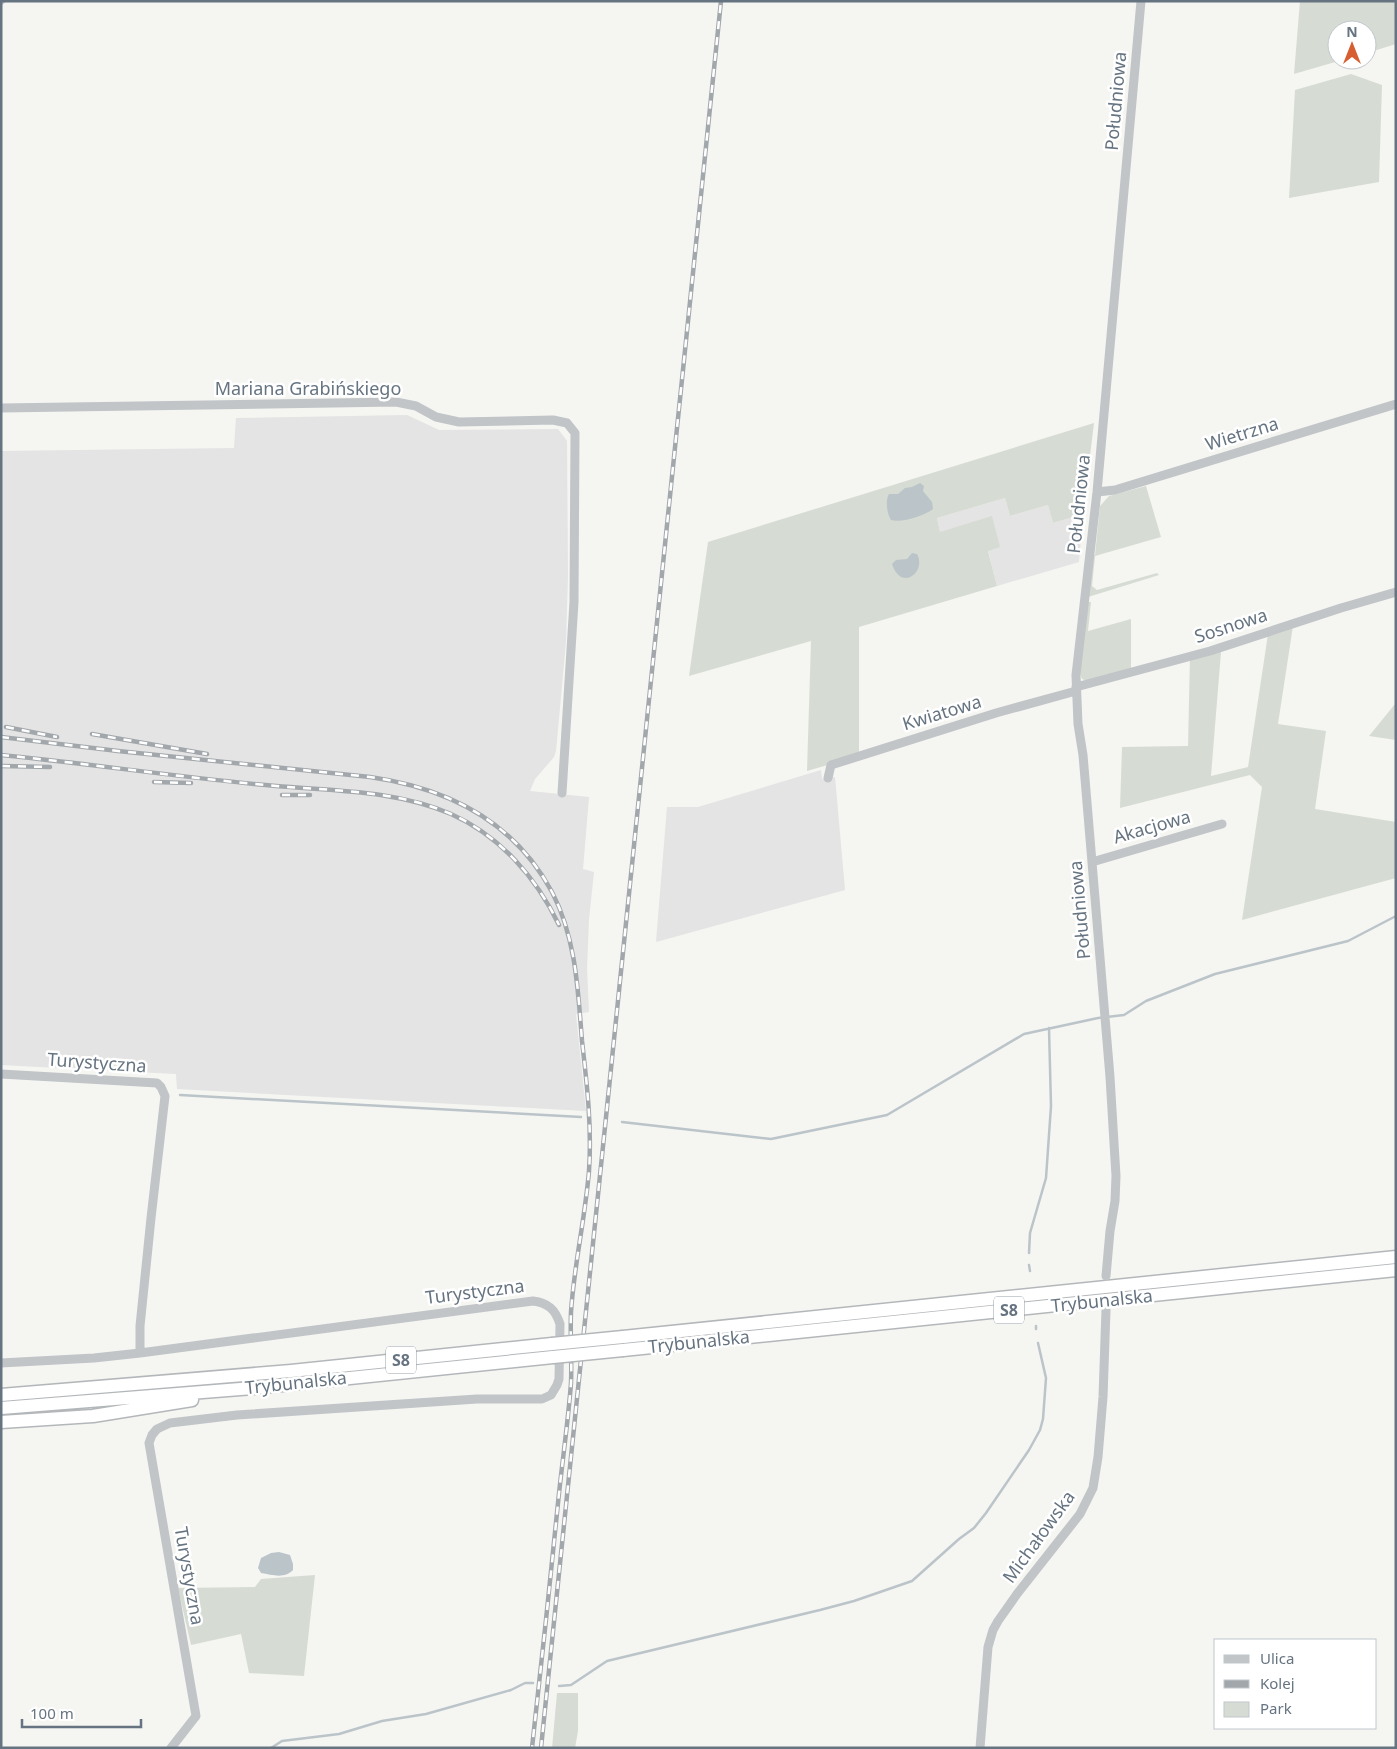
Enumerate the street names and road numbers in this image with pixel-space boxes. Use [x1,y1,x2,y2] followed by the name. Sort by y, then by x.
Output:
[1099,50,1131,151] street label: Południowa
[215,376,401,400] street label: Mariana Grabińskiego
[1202,411,1281,456] street label: Wietrzna
[1061,453,1095,554] street label: Południowa
[1191,602,1270,648] street label: Sosnowa
[899,689,984,735] street label: Kwiatowa
[1110,804,1193,849] street label: Akacjowa
[1063,860,1095,961] street label: Południowa
[47,1047,148,1077] street label: Turystyczna
[424,1273,526,1309] street label: Turystyczna
[1050,1283,1154,1317] street label: Trybunalska
[994,1296,1024,1324] road number: S8
[647,1324,751,1358] street label: Trybunalska
[386,1346,416,1374] road number: S8
[244,1365,348,1399] street label: Trybunalska
[997,1485,1080,1587] street label: Michałowska
[170,1525,210,1627] street label: Turystyczna

